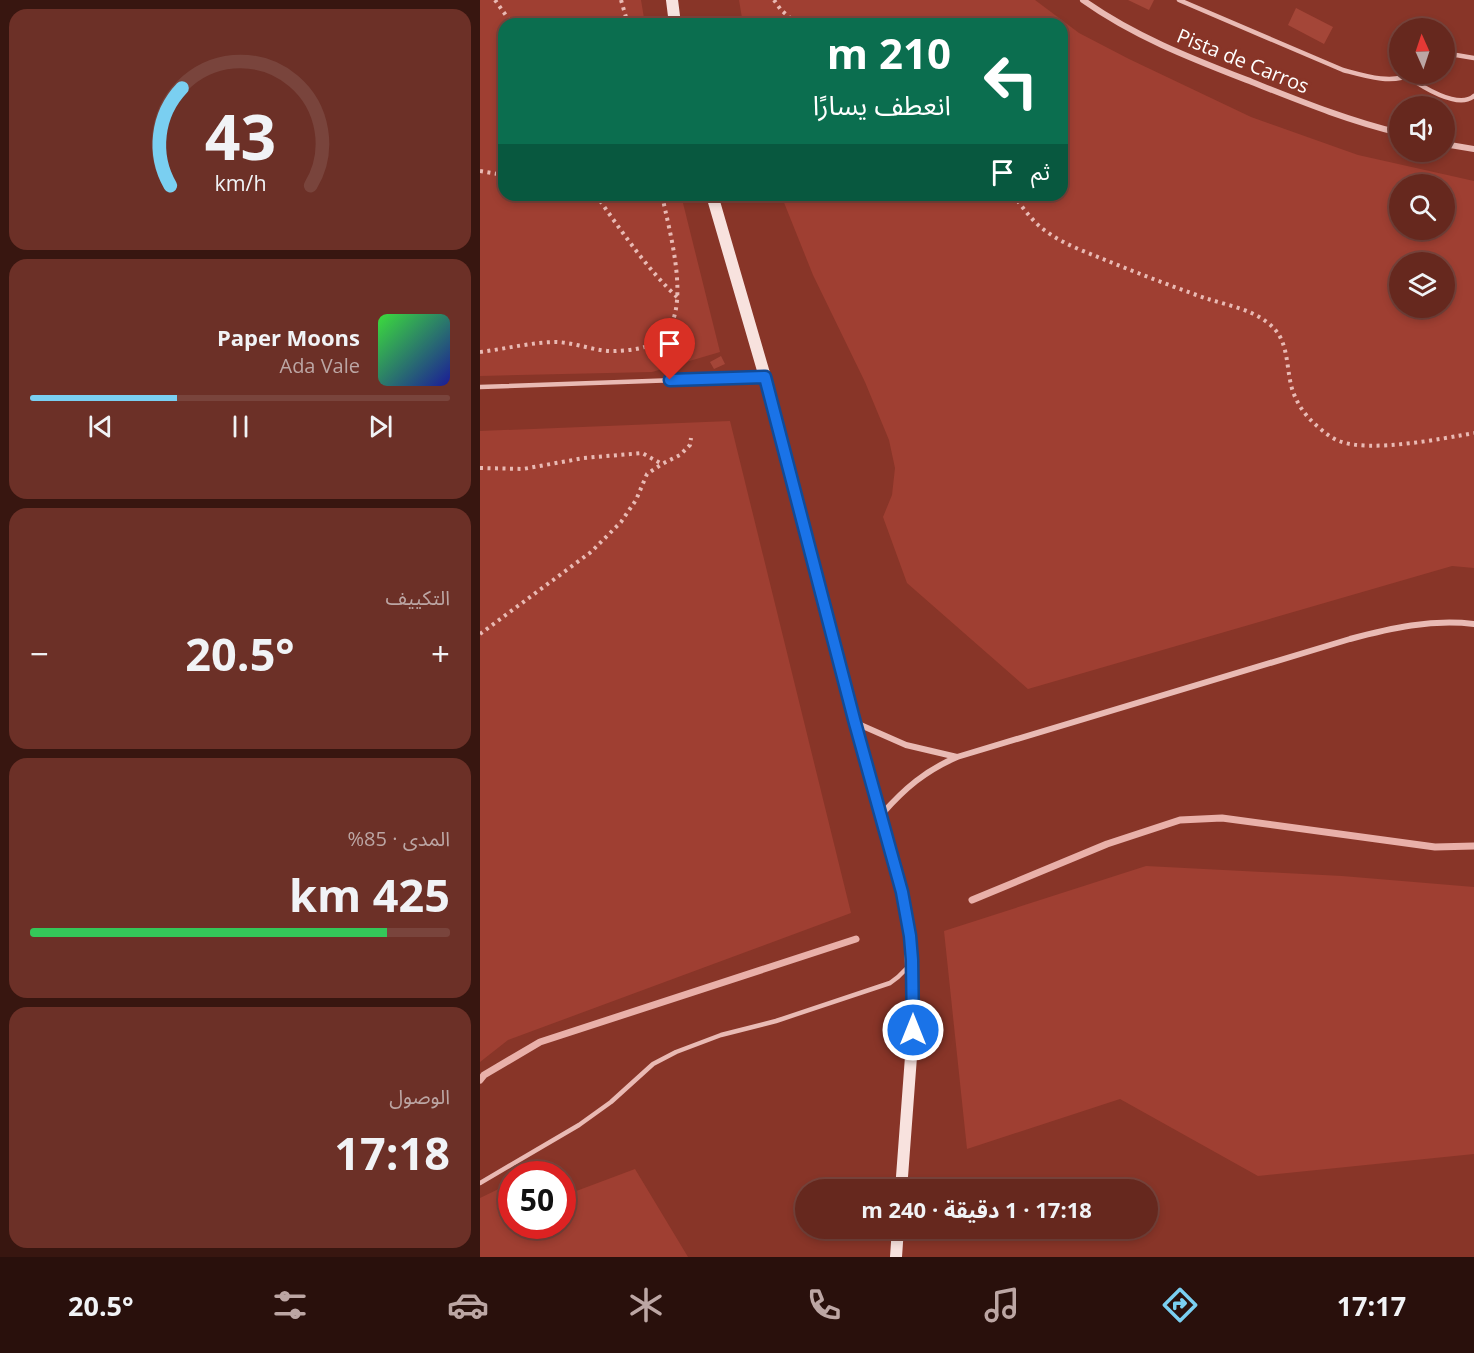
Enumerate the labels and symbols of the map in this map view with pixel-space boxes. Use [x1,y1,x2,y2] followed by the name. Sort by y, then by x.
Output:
[1389,18,1455,84] north arrow
[1173,22,1313,99] street label: Pista de Carros
[644,318,695,380] pin
[881,998,945,1062] position arrow
[498,1161,576,1239] speed limit sign: 50

